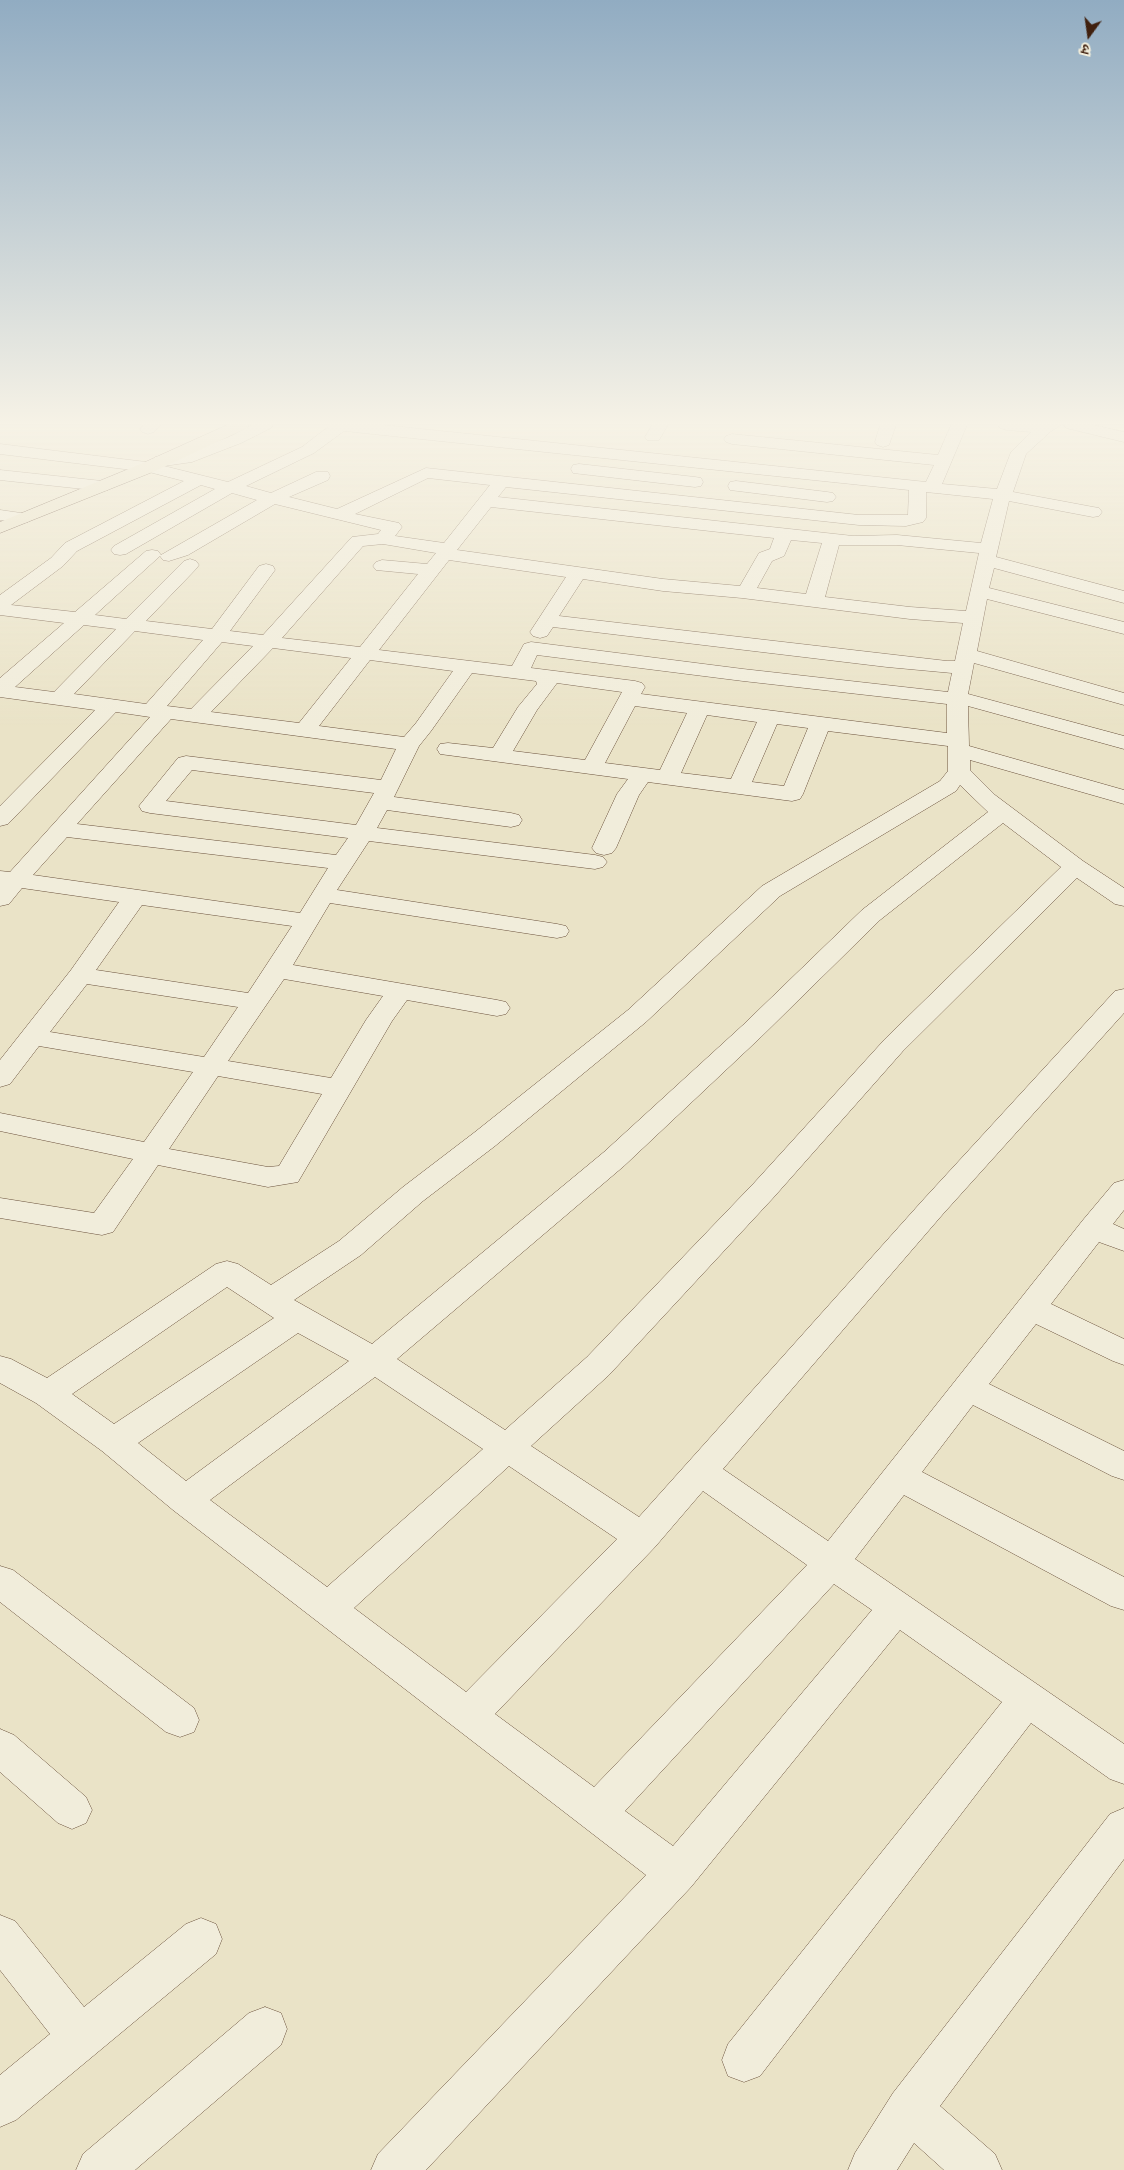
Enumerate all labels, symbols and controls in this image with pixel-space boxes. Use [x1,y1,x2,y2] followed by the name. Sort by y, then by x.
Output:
[1064,10,1114,60] north arrow
[1080,40,1091,59] text: उ

